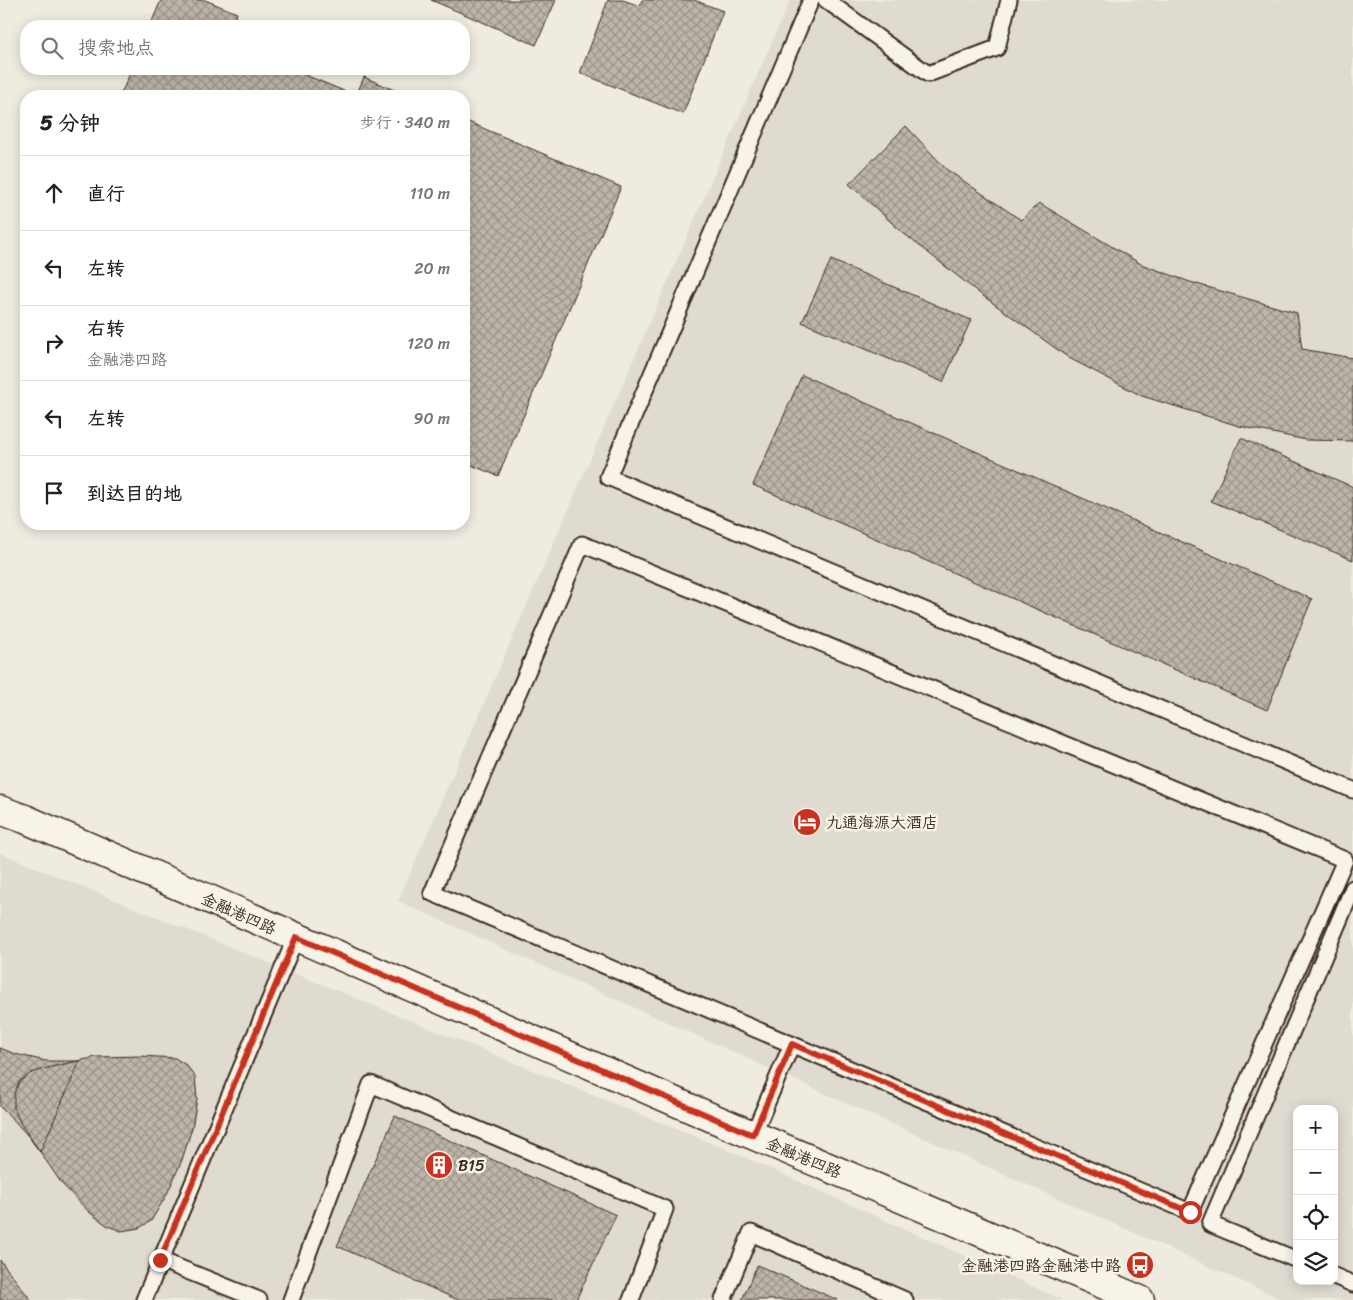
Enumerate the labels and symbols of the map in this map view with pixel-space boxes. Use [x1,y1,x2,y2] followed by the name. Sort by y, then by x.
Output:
[792,807,822,837] hotel icon: 九通海源大酒店
[826,808,938,837] place label: 九通海源大酒店
[196,884,281,943] street label: 金融港四路
[761,1128,846,1186] street label: 金融港四路
[424,1150,454,1180] building icon: B15
[458,1151,485,1180] place label: B15
[1179,1201,1202,1224] route start
[149,1249,172,1272] route end
[1125,1250,1155,1280] bus stop icon: 金融港四路金融港中路
[961,1251,1121,1280] place label: 金融港四路金融港中路

